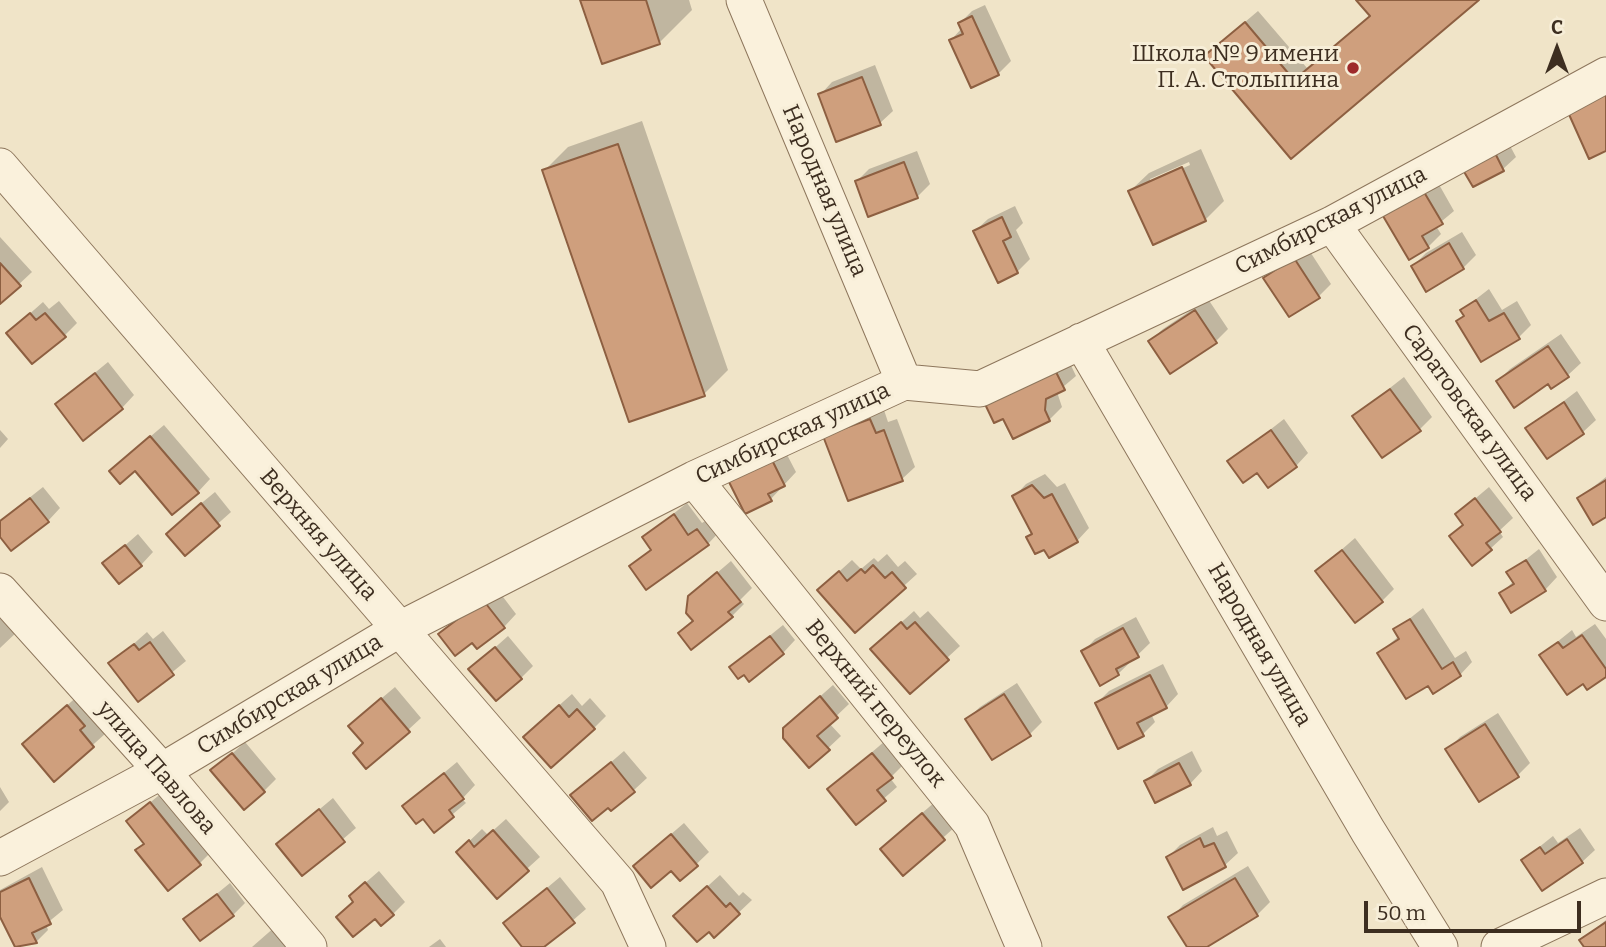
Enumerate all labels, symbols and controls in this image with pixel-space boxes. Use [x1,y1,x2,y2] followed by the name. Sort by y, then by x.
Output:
[1522,14,1592,84] north arrow
[1551,16,1563,39] text: С
[1132,41,1339,95] place label: Школа № 9 имени П. А. Столыпина
[1345,60,1361,76] marker: Школа № 9 имени П. А. Столыпина
[775,101,873,281] street label: Народная улица
[1231,161,1431,281] street label: Симбирская улица
[1396,319,1542,507] street label: Саратовская улица
[691,377,895,491] street label: Симбирская улица
[253,464,383,606] street label: Верхняя улица
[1201,558,1317,732] street label: Народная улица
[799,615,951,793] street label: Верхний переулок
[192,629,388,761] street label: Симбирская улица
[91,696,221,840] street label: улица Павлова
[1368,888,1585,932] scale bar
[1377,900,1426,926] text: 50 m

